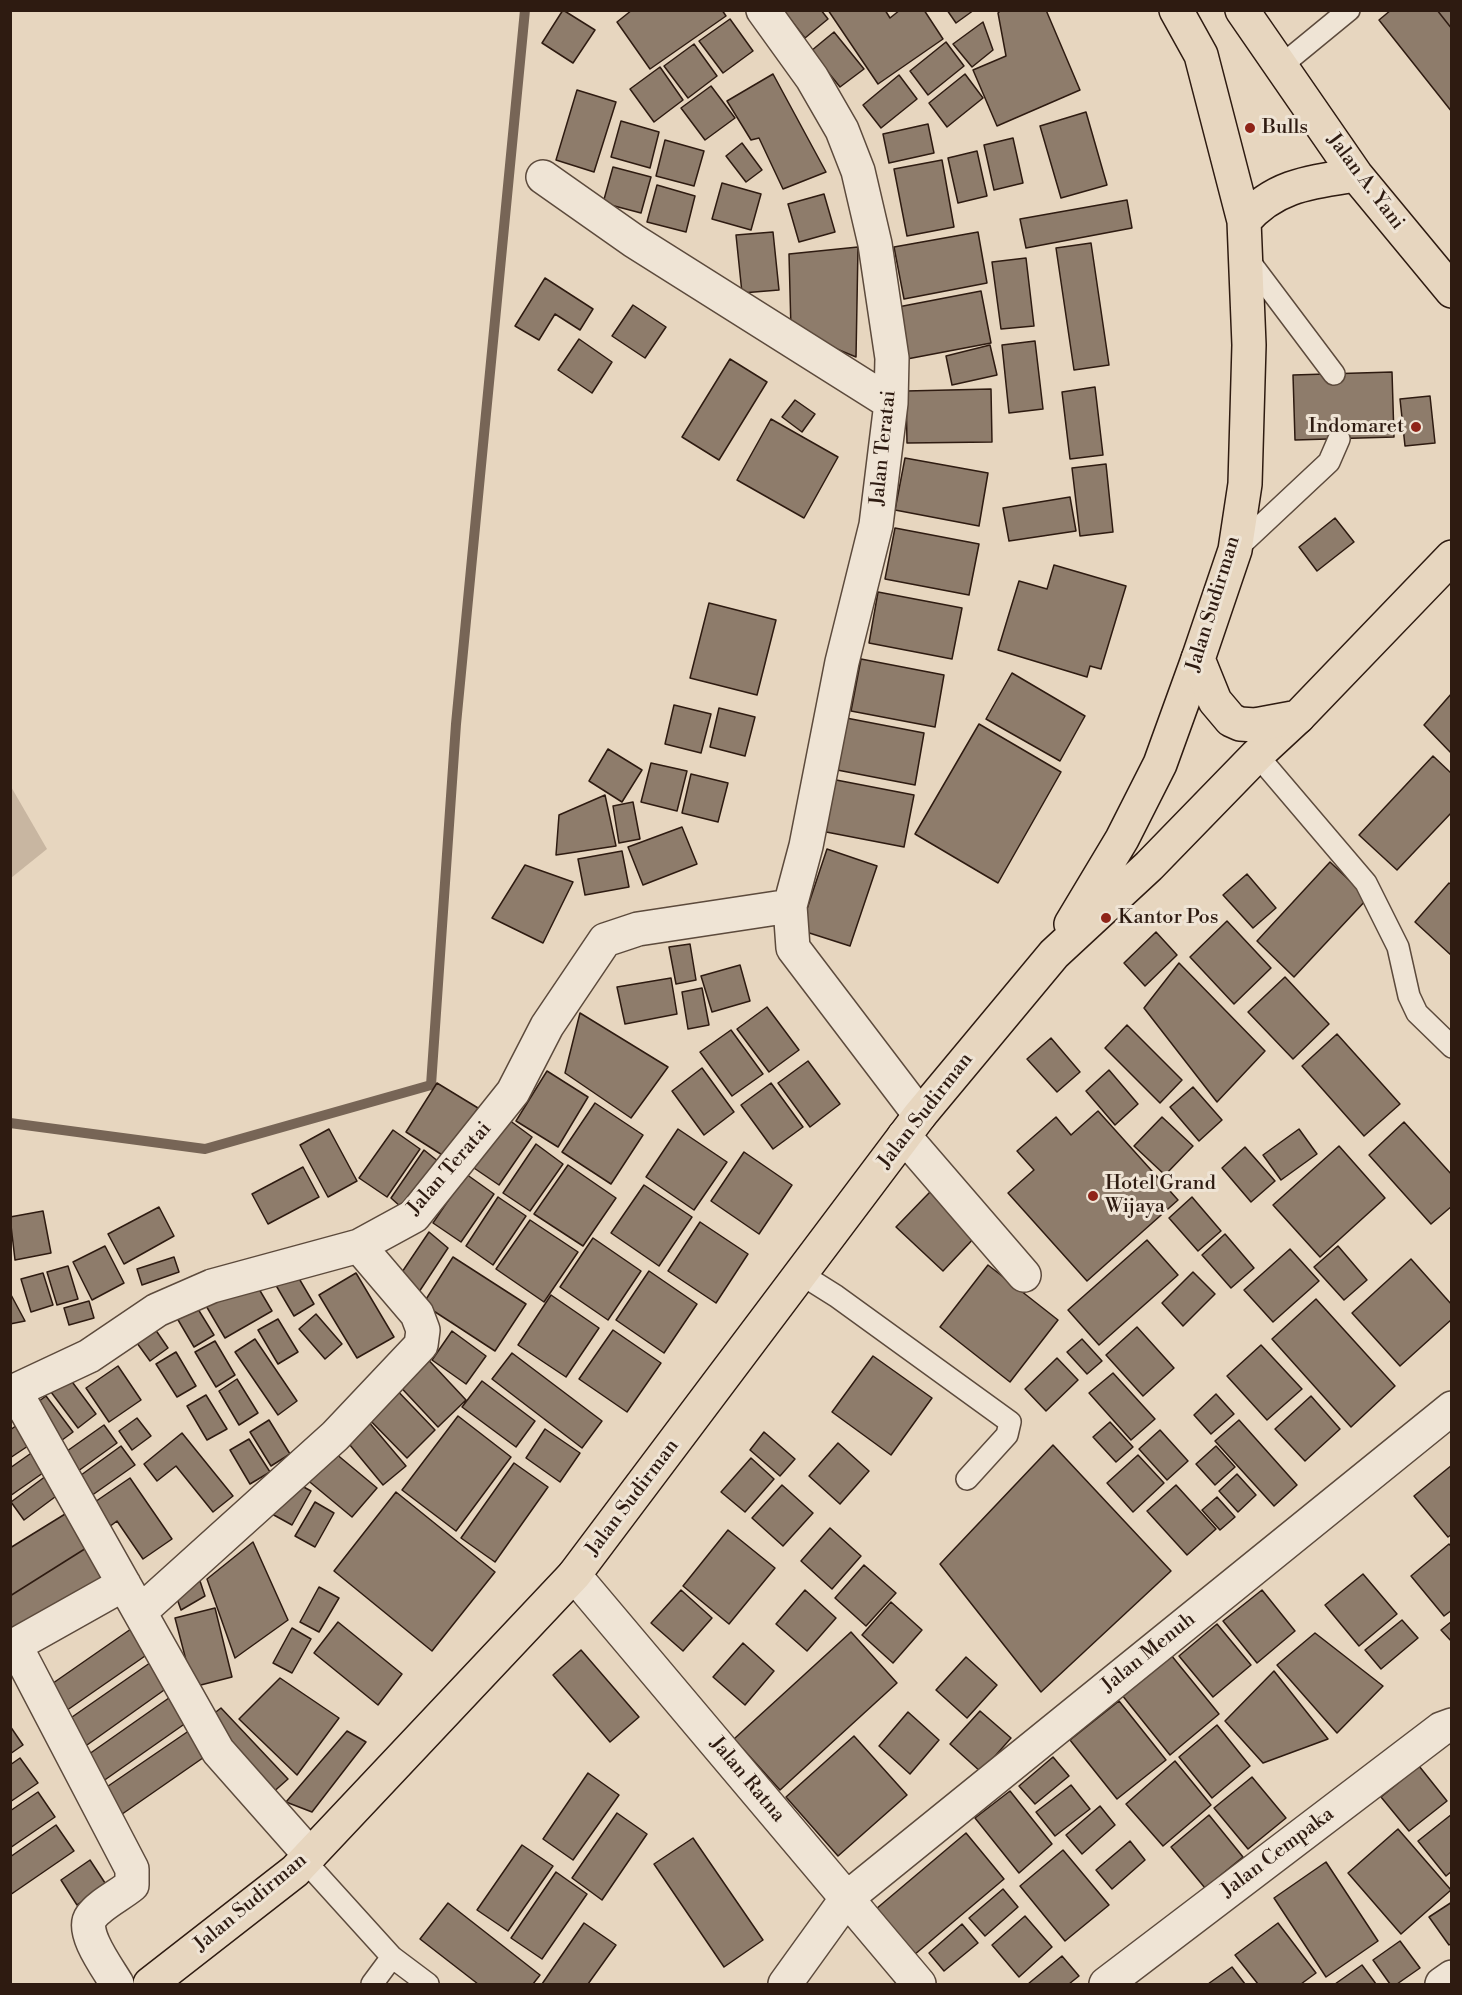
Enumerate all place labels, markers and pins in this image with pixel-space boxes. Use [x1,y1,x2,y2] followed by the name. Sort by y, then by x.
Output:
[1262,116,1308,140] place label: Bulls
[1243,121,1257,135] marker: Bulls
[1309,415,1404,439] place label: Indomaret
[1409,420,1423,434] marker: Indomaret
[1118,906,1219,930] place label: Kantor Pos
[1099,911,1113,925] marker: Kantor Pos
[1105,1172,1216,1219] place label: Hotel Grand Wijaya
[1086,1189,1100,1203] marker: Hotel Grand Wijaya

